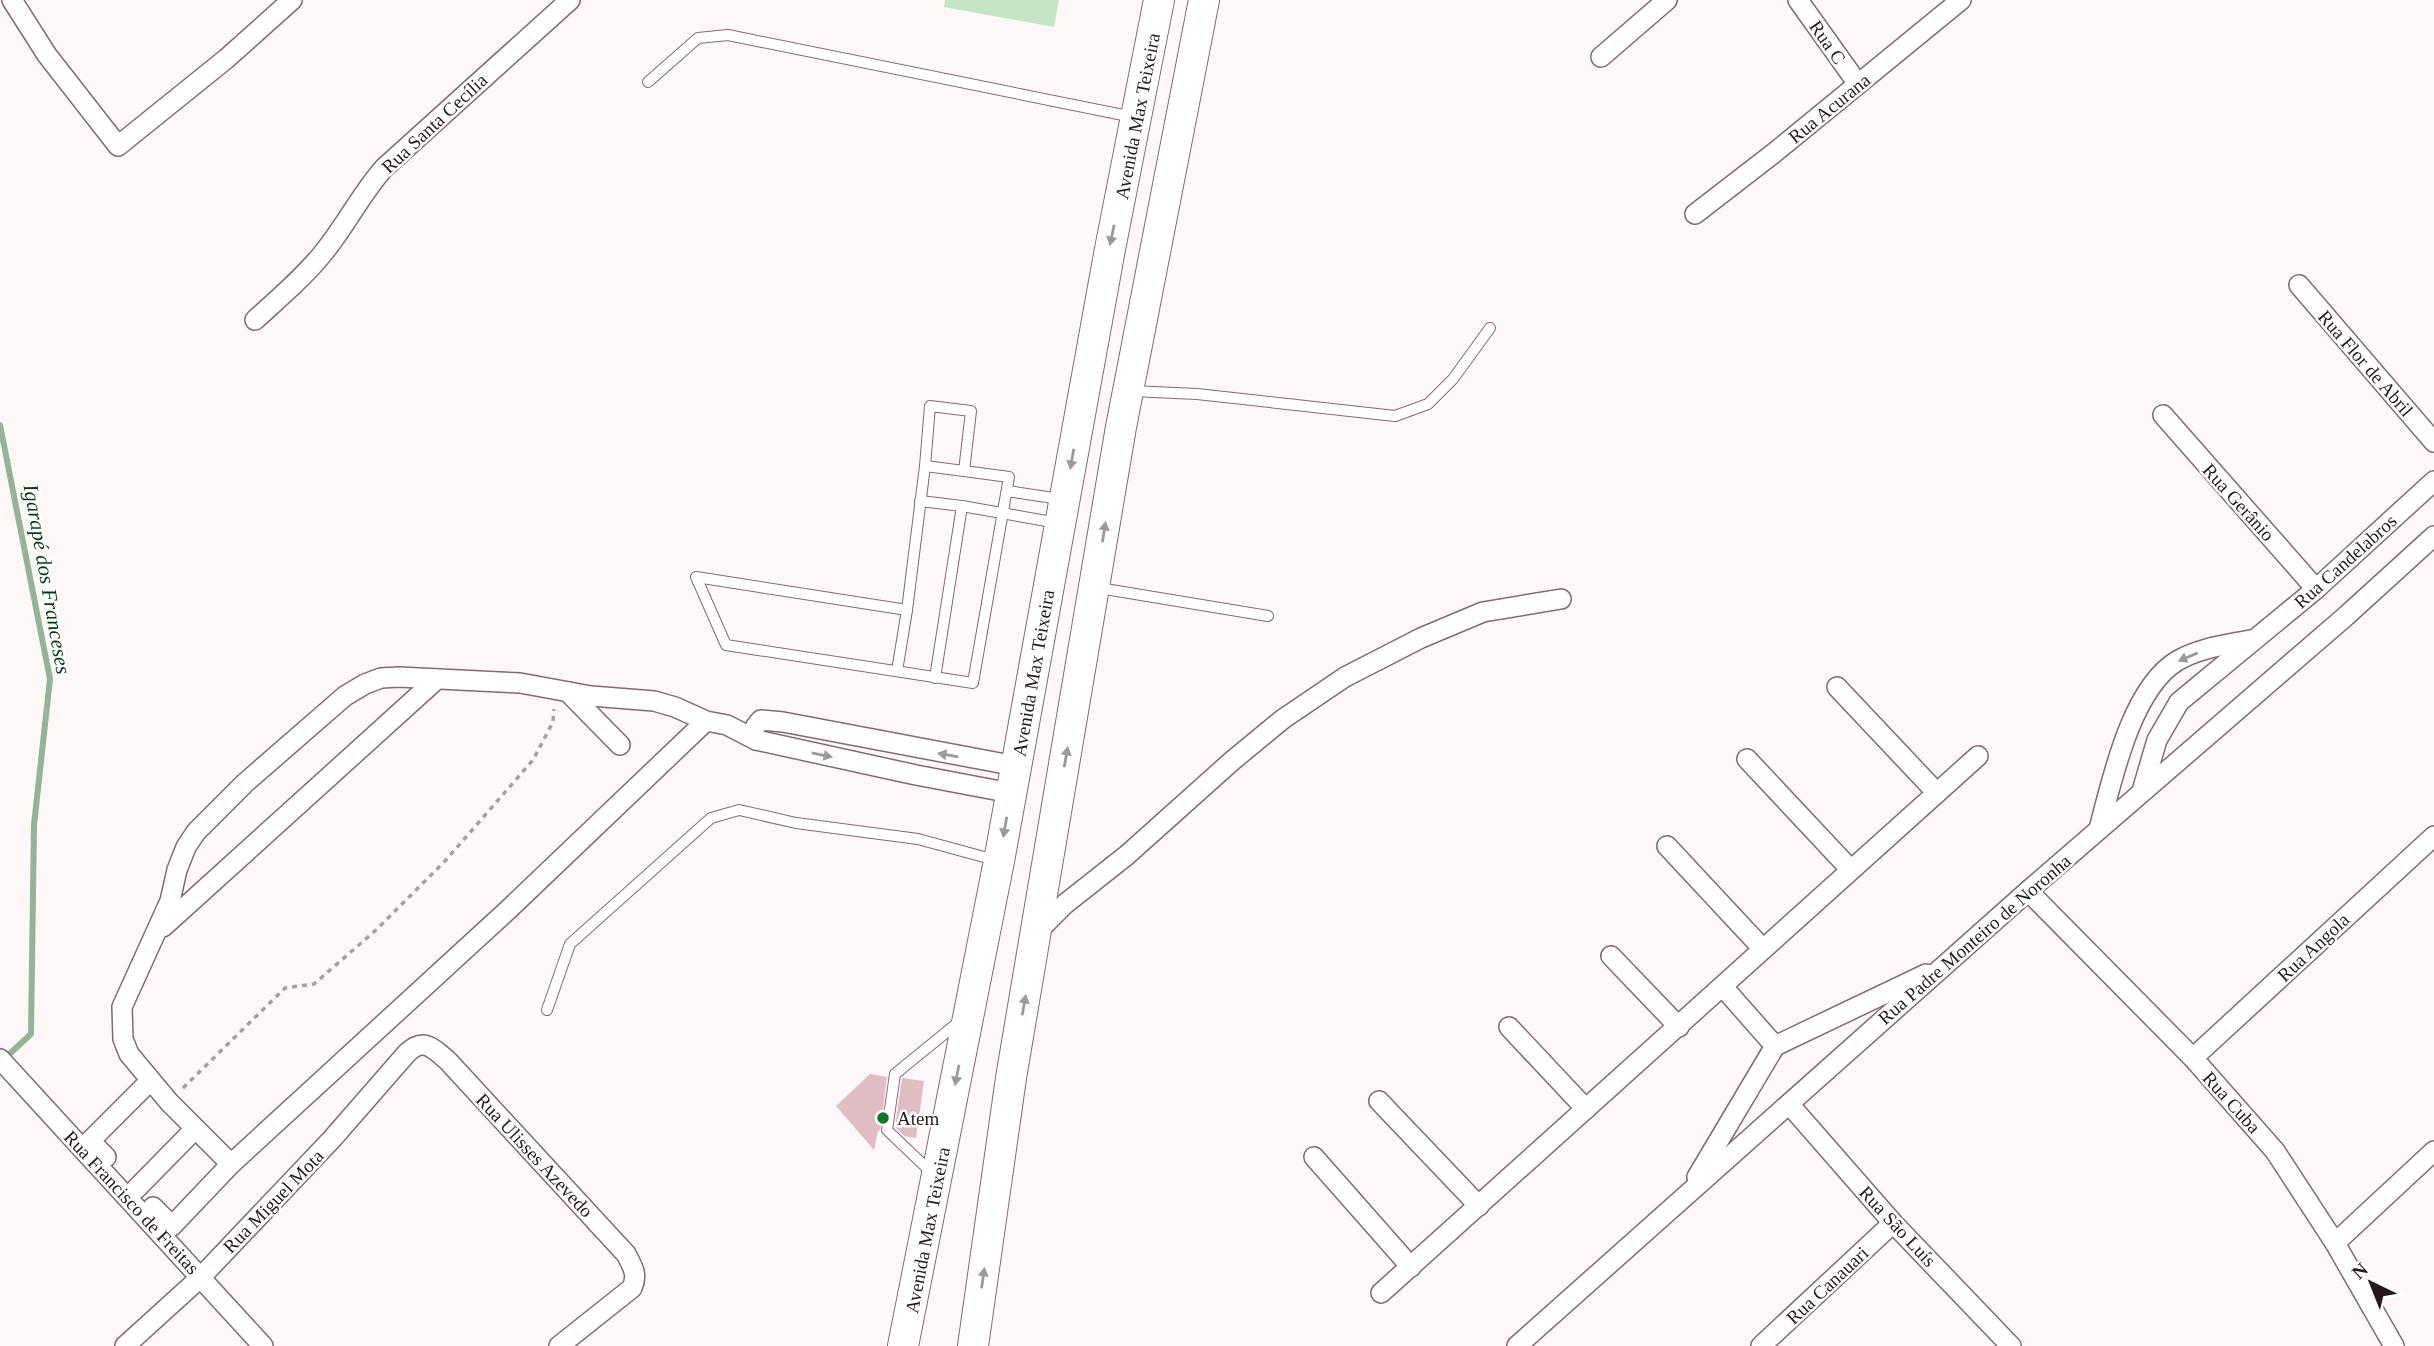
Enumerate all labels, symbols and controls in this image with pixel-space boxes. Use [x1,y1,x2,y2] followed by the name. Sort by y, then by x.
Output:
[1805,17,1850,68] street label: Rua C
[1111,31,1164,201] street label: Avenida Max Teixeira
[377,69,492,177] street label: Rua Santa Cecília
[1784,69,1875,148] street label: Rua Acurana
[1107,224,1118,246] one-way arrow
[2314,306,2417,421] street label: Rua Flor de Abril
[1066,448,1077,470] one-way arrow
[2199,459,2279,545] street label: Rua Gerânio
[18,481,76,676] water label: Igarapé dos Franceses
[2290,510,2401,613] street label: Rua Candelabros
[1099,521,1110,543] one-way arrow
[1008,588,1059,758] street label: Avenida Max Teixeira
[2177,651,2198,662] one-way arrow
[1061,745,1072,767] one-way arrow
[937,749,959,760] one-way arrow
[811,750,833,761] one-way arrow
[999,816,1010,838] one-way arrow
[1874,850,2075,1029] street label: Rua Padre Monteiro de Noronha
[2273,909,2354,986] street label: Rua Angola
[1019,994,1030,1016] one-way arrow
[952,1064,963,1086] one-way arrow
[2199,1067,2265,1138] street label: Rua Cuba
[472,1089,597,1222] street label: Rua Ulisses Azevedo
[897,1108,939,1129] place label: Atem
[875,1110,891,1126] marker: Atem
[60,1126,204,1278] street label: Rua Francisco de Freitas
[219,1145,328,1257] street label: Rua Miguel Mota
[901,1145,954,1315] street label: Avenida Max Teixeira
[1855,1182,1940,1271] street label: Rua São Luís
[1782,1242,1873,1328] street label: Rua Canauari
[2336,1248,2406,1318] north arrow
[2348,1258,2372,1283] text: N
[978,1267,989,1289] one-way arrow

